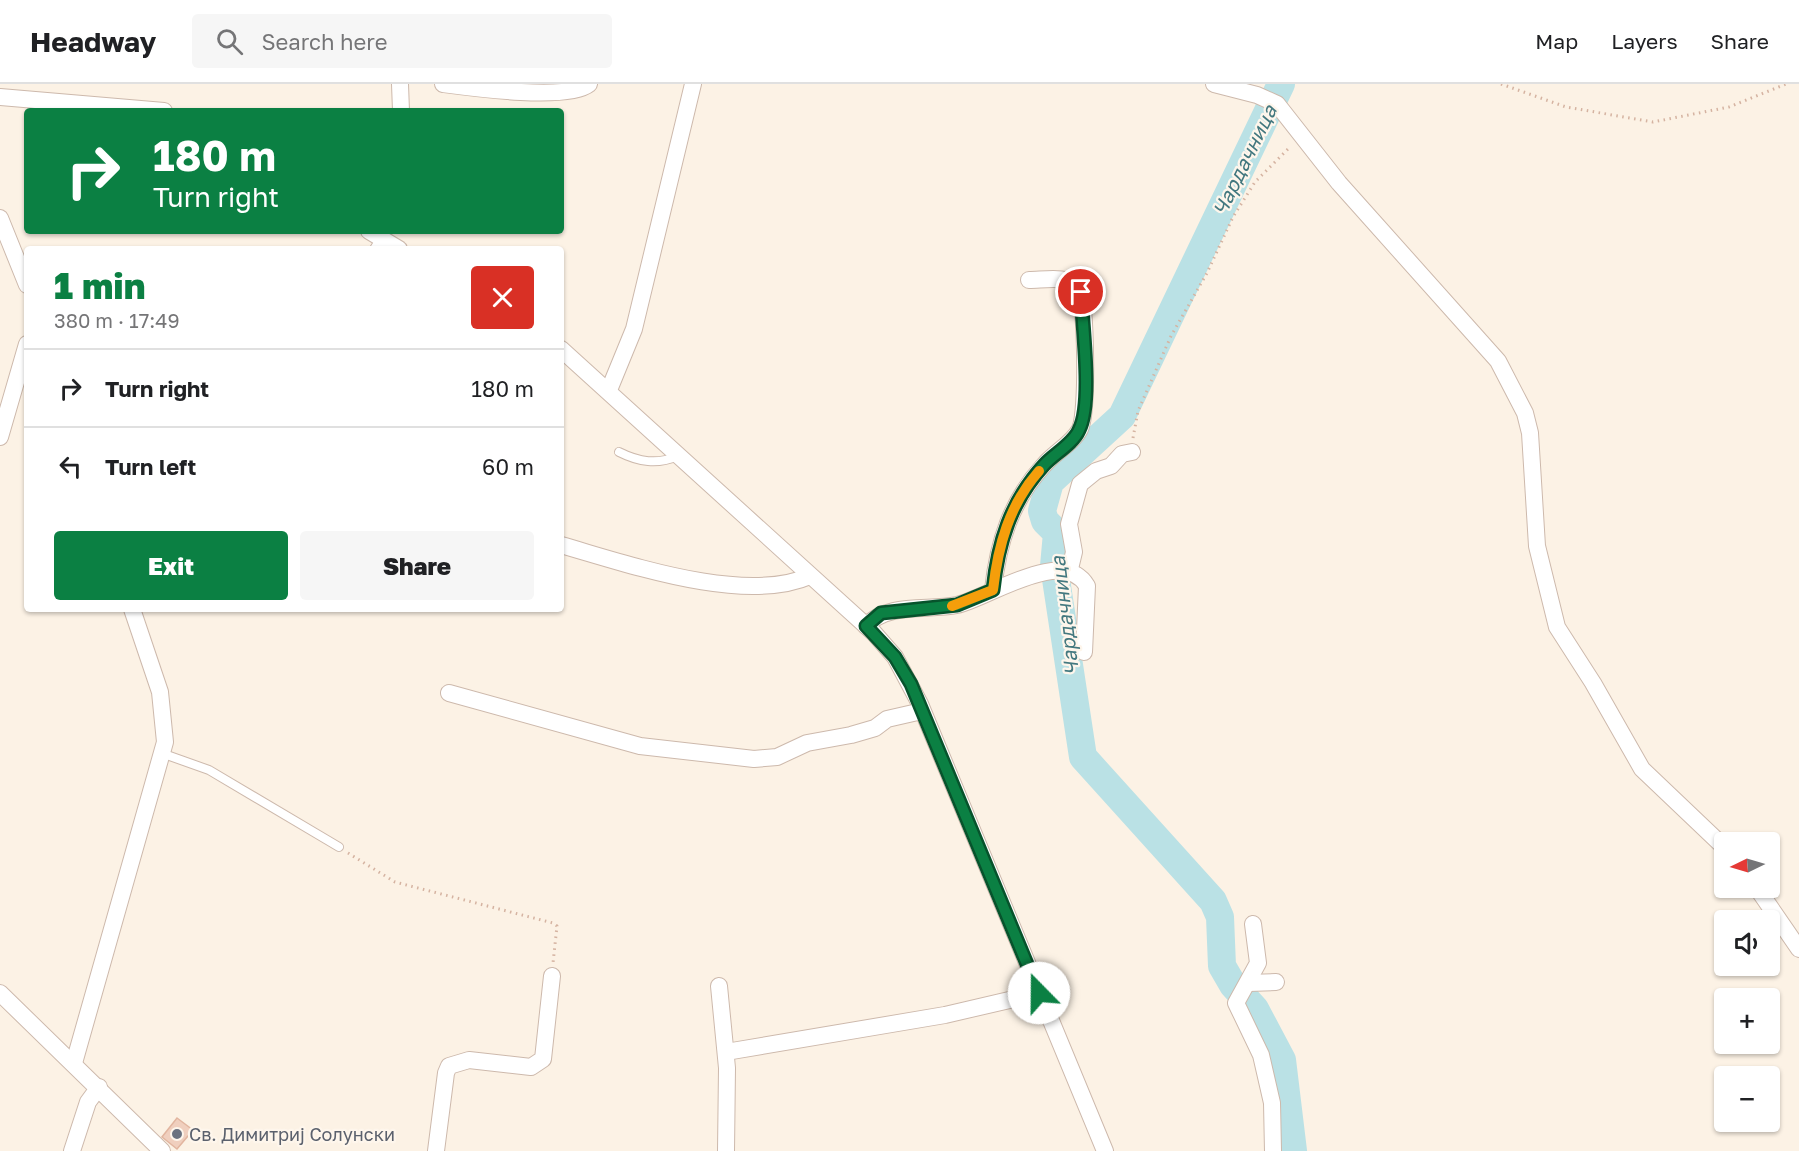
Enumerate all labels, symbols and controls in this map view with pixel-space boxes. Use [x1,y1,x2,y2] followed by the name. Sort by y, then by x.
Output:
[192,14,612,68] search box
[30,25,156,58] text: Headway
[213,25,246,58] icon: search
[261,28,387,55] text: Search here
[1535,28,1578,54] text: Map
[1611,28,1678,54] text: Layers
[1711,28,1769,54] text: Share
[1207,100,1281,219] water label: Чардачница
[153,130,276,180] text: 180 m
[54,132,132,210] icon: right
[153,181,279,213] text: Turn right
[54,264,145,307] text: 1 min
[471,266,534,329] button: close
[1055,266,1106,317] pin
[1064,275,1097,308] icon: arrive
[54,308,180,332] text: 380 m · 17:49
[54,372,87,405] icon: right
[105,375,209,402] text: Turn right
[471,375,534,402] text: 180 m
[54,450,87,483] icon: left
[105,453,196,480] text: Turn left
[482,453,534,480] text: 60 m
[54,531,288,600] button: Exit
[300,531,534,600] button: Share
[1045,554,1083,677] water label: Чардачница
[1714,832,1780,898] north arrow
[1714,832,1780,1132] map controls
[1714,910,1780,976] button: sound
[1007,961,1071,1025] position arrow
[1714,988,1780,1054] button: +
[1714,1066,1780,1132] button: −
[189,1123,395,1145] place label: Св. Димитриј Солунски
[170,1127,184,1141] marker: Св. Димитриј Солунски

